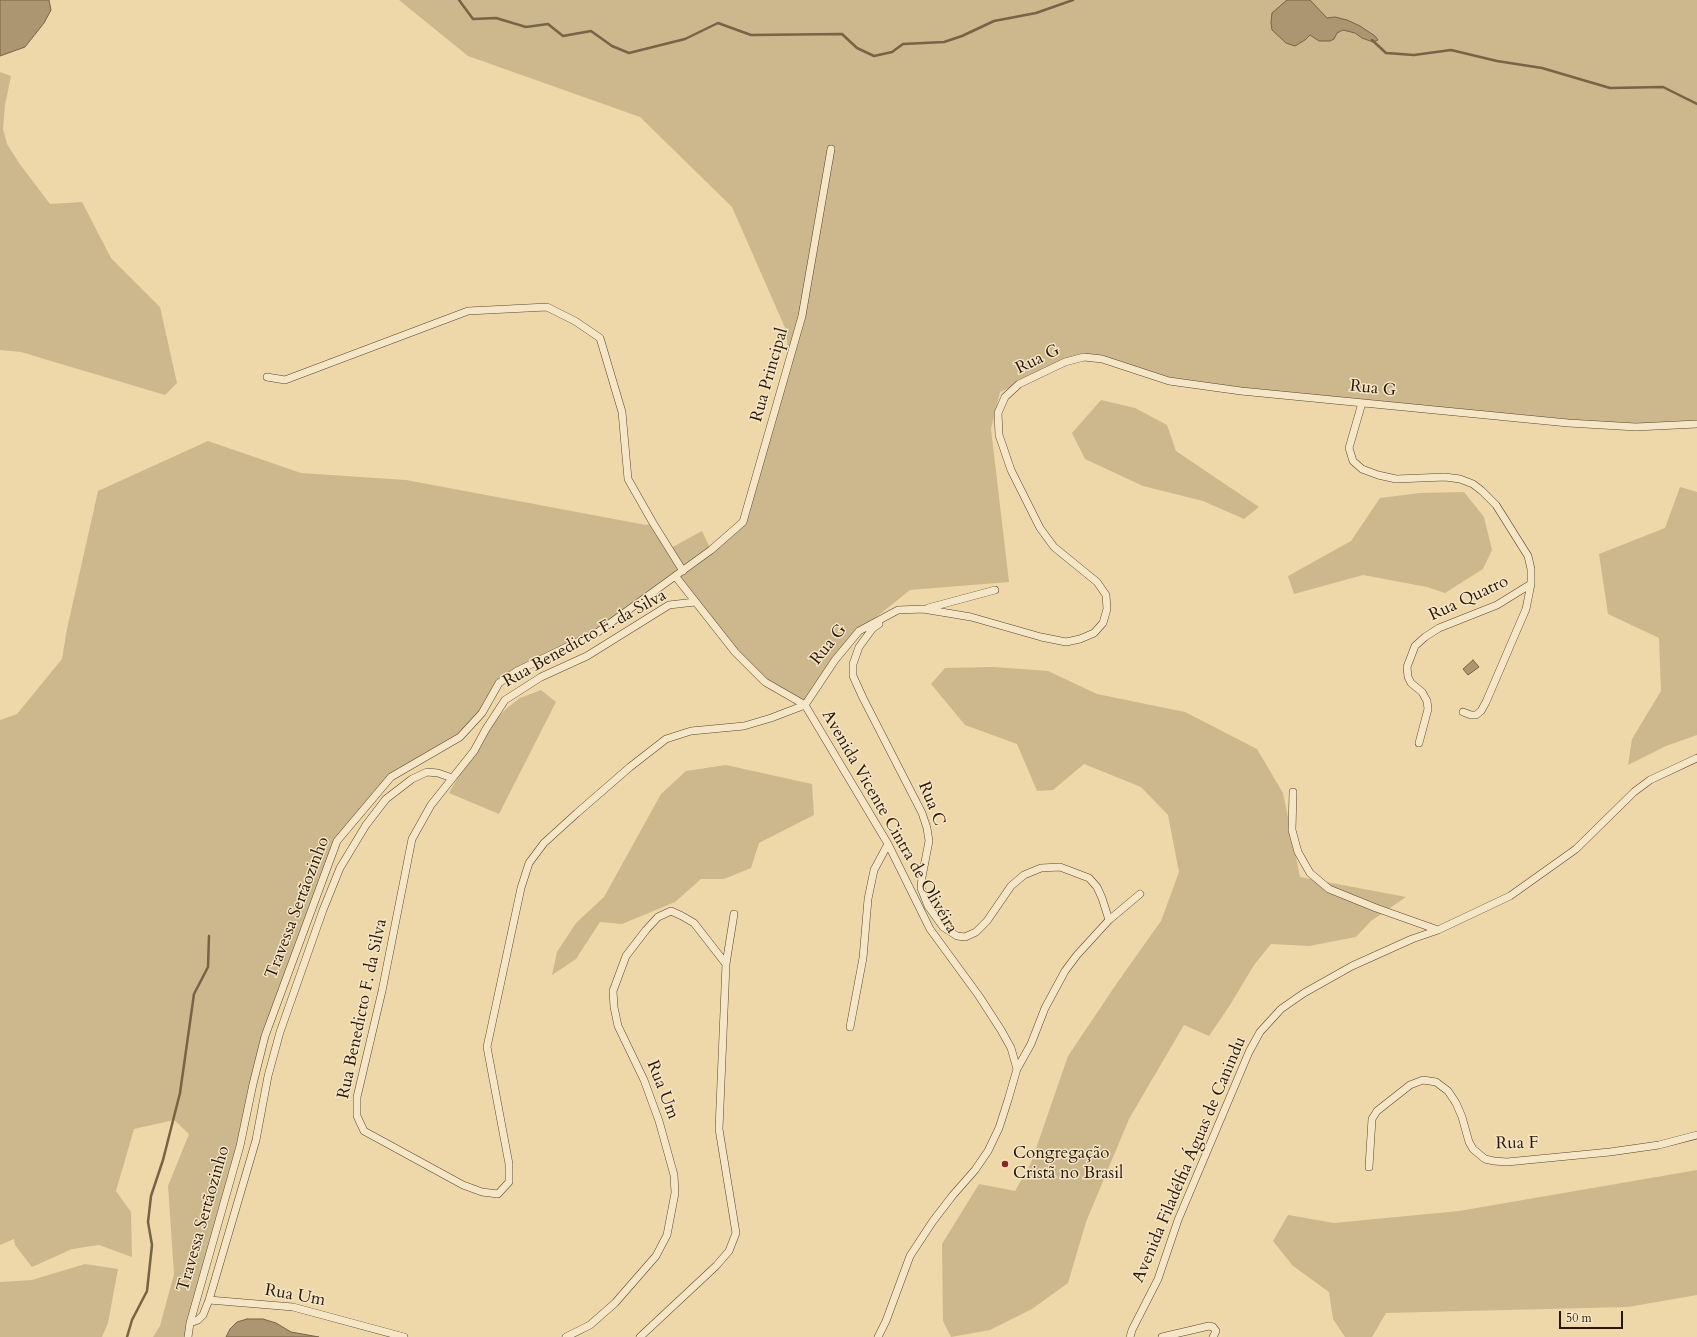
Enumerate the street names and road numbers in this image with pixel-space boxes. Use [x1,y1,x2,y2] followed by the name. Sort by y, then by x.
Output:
[747,326,793,424] street label: Rua Principal
[1013,341,1063,379] street label: Rua G
[1349,376,1397,402] street label: Rua G
[1426,572,1512,626] street label: Rua Quatro
[500,586,670,692] street label: Rua Benedicto F. da Silva
[806,621,852,669] street label: Rua G
[817,707,961,937] street label: Avenida Vicente Cintra de Olivéira
[913,779,949,829] street label: Rua C
[261,834,335,982] street label: Travessa Sertãozinho
[334,917,392,1101] street label: Rua Benedicto F. da Silva
[1129,1034,1251,1286] street label: Avenida Filadélfia Águas de Canindu
[641,1058,683,1122] street label: Rua Um
[1495,1133,1539,1155] street label: Rua F
[173,1144,235,1294] street label: Travessa Sertãozinho
[263,1281,327,1311] street label: Rua Um

